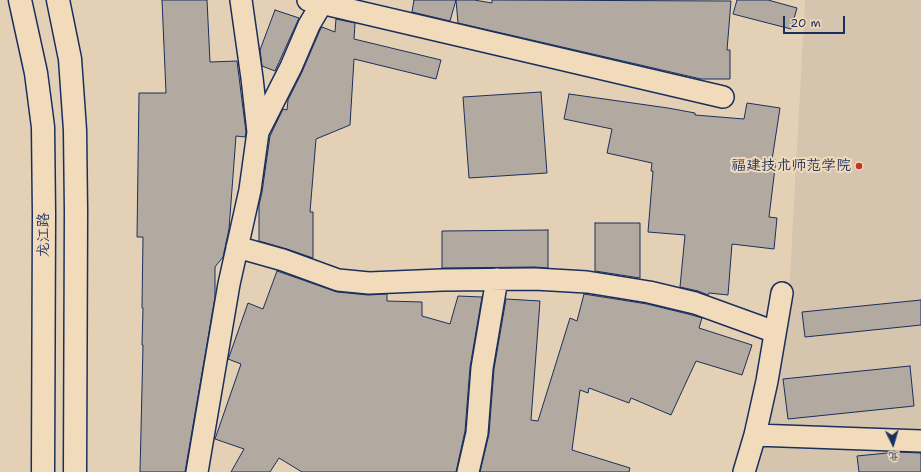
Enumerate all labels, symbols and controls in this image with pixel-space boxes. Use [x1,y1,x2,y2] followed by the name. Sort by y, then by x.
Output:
[785,8,847,34] scale bar
[790,15,821,31] text: 20 m
[731,157,851,175] place label: 福建技术师范学院
[854,161,864,171] marker: 福建技术师范学院
[35,213,53,257] street label: 龙江路
[873,424,913,464] north arrow
[888,449,900,464] text: 北

